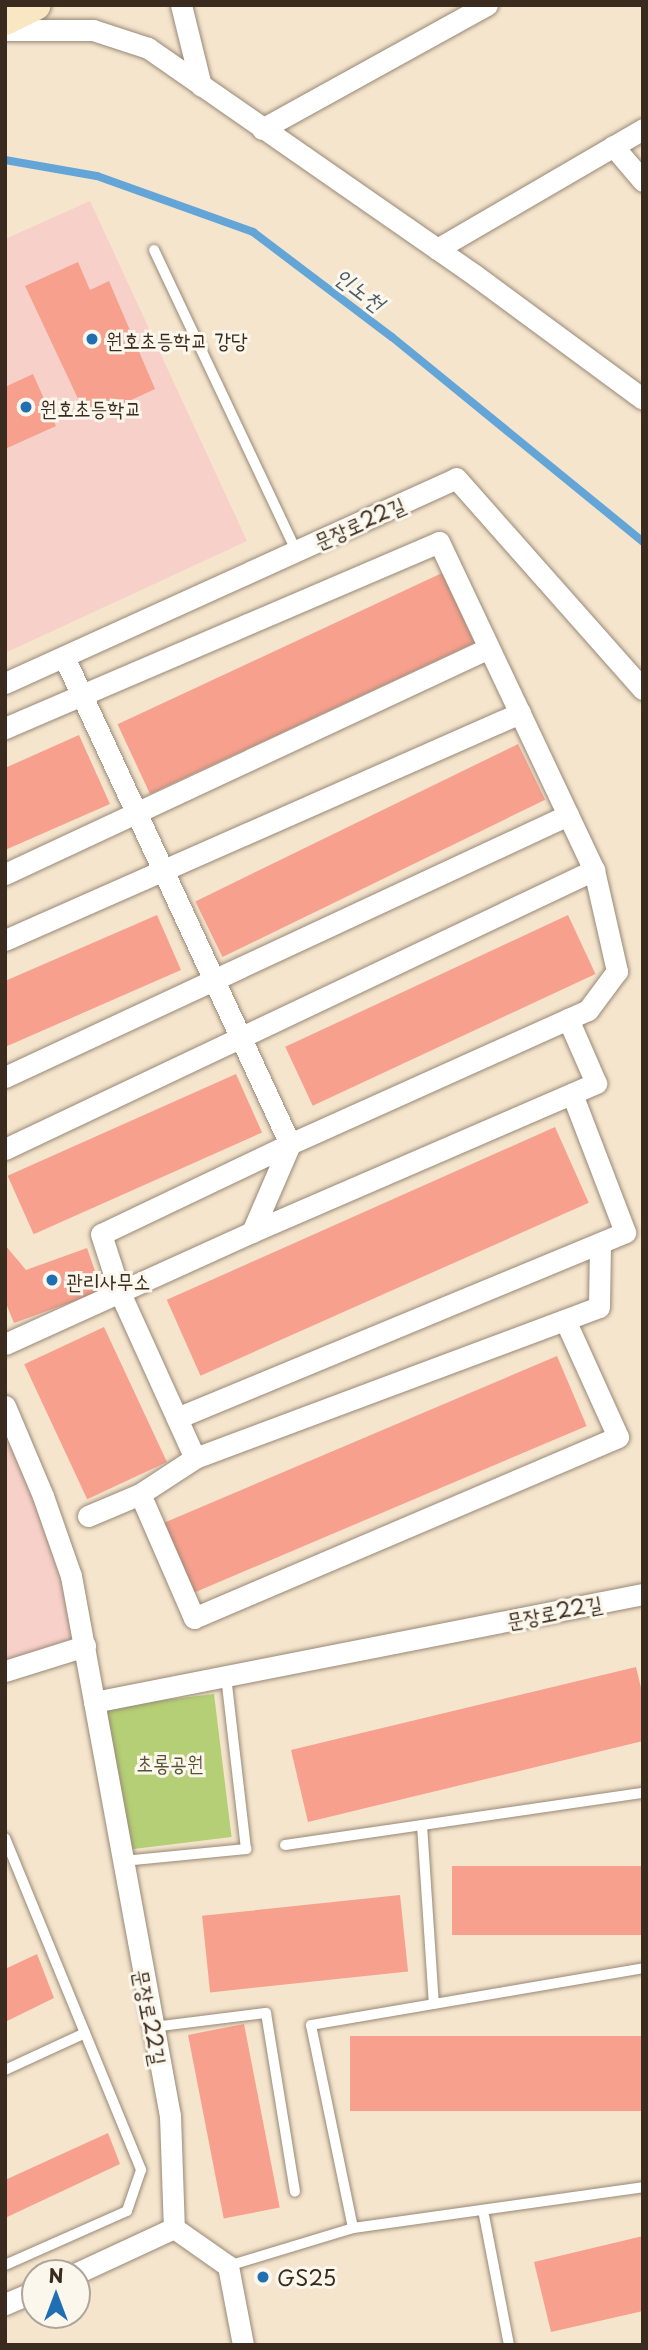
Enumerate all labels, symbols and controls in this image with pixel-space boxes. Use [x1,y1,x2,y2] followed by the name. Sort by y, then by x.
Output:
[330,261,390,317] water label: 인노천
[106,326,248,352] place label: 원호초등학교 강당
[84,331,100,347] marker: 원호초등학교 강당
[40,394,141,420] place label: 원호초등학교
[18,399,34,415] marker: 원호초등학교
[310,491,408,553] street label: 문장로22길
[66,1267,150,1293] place label: 관리사무소
[44,1272,60,1288] marker: 관리사무소
[504,1589,604,1633] street label: 문장로22길
[136,1749,204,1775] park label: 초롱공원
[129,1967,173,2067] street label: 문장로22길
[21,2259,91,2329] north arrow
[48,2261,64,2289] text: N
[277,2264,336,2290] place label: GS25
[255,2269,271,2285] marker: GS25

